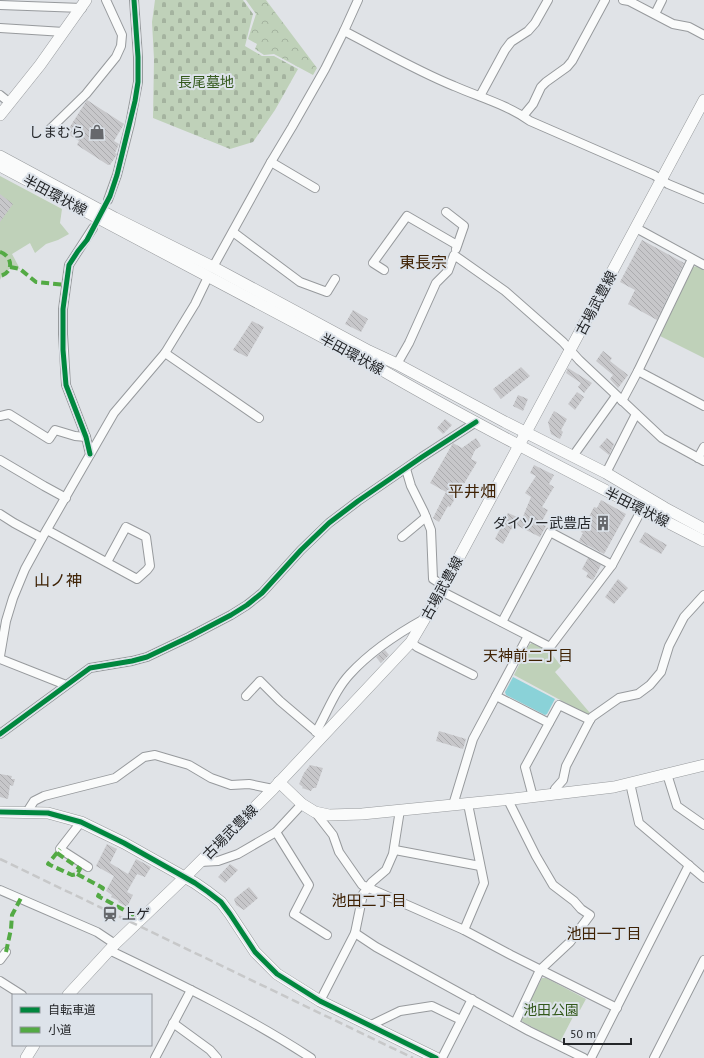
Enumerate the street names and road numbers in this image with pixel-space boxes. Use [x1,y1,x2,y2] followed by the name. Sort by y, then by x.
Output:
[20,171,90,219] street label: 半田環状線
[572,268,620,338] street label: 古場武豊線
[317,329,387,379] street label: 半田環状線
[602,483,672,531] street label: 半田環状線
[417,553,467,623] street label: 古場武豊線
[199,801,261,863] street label: 古場武豊線

